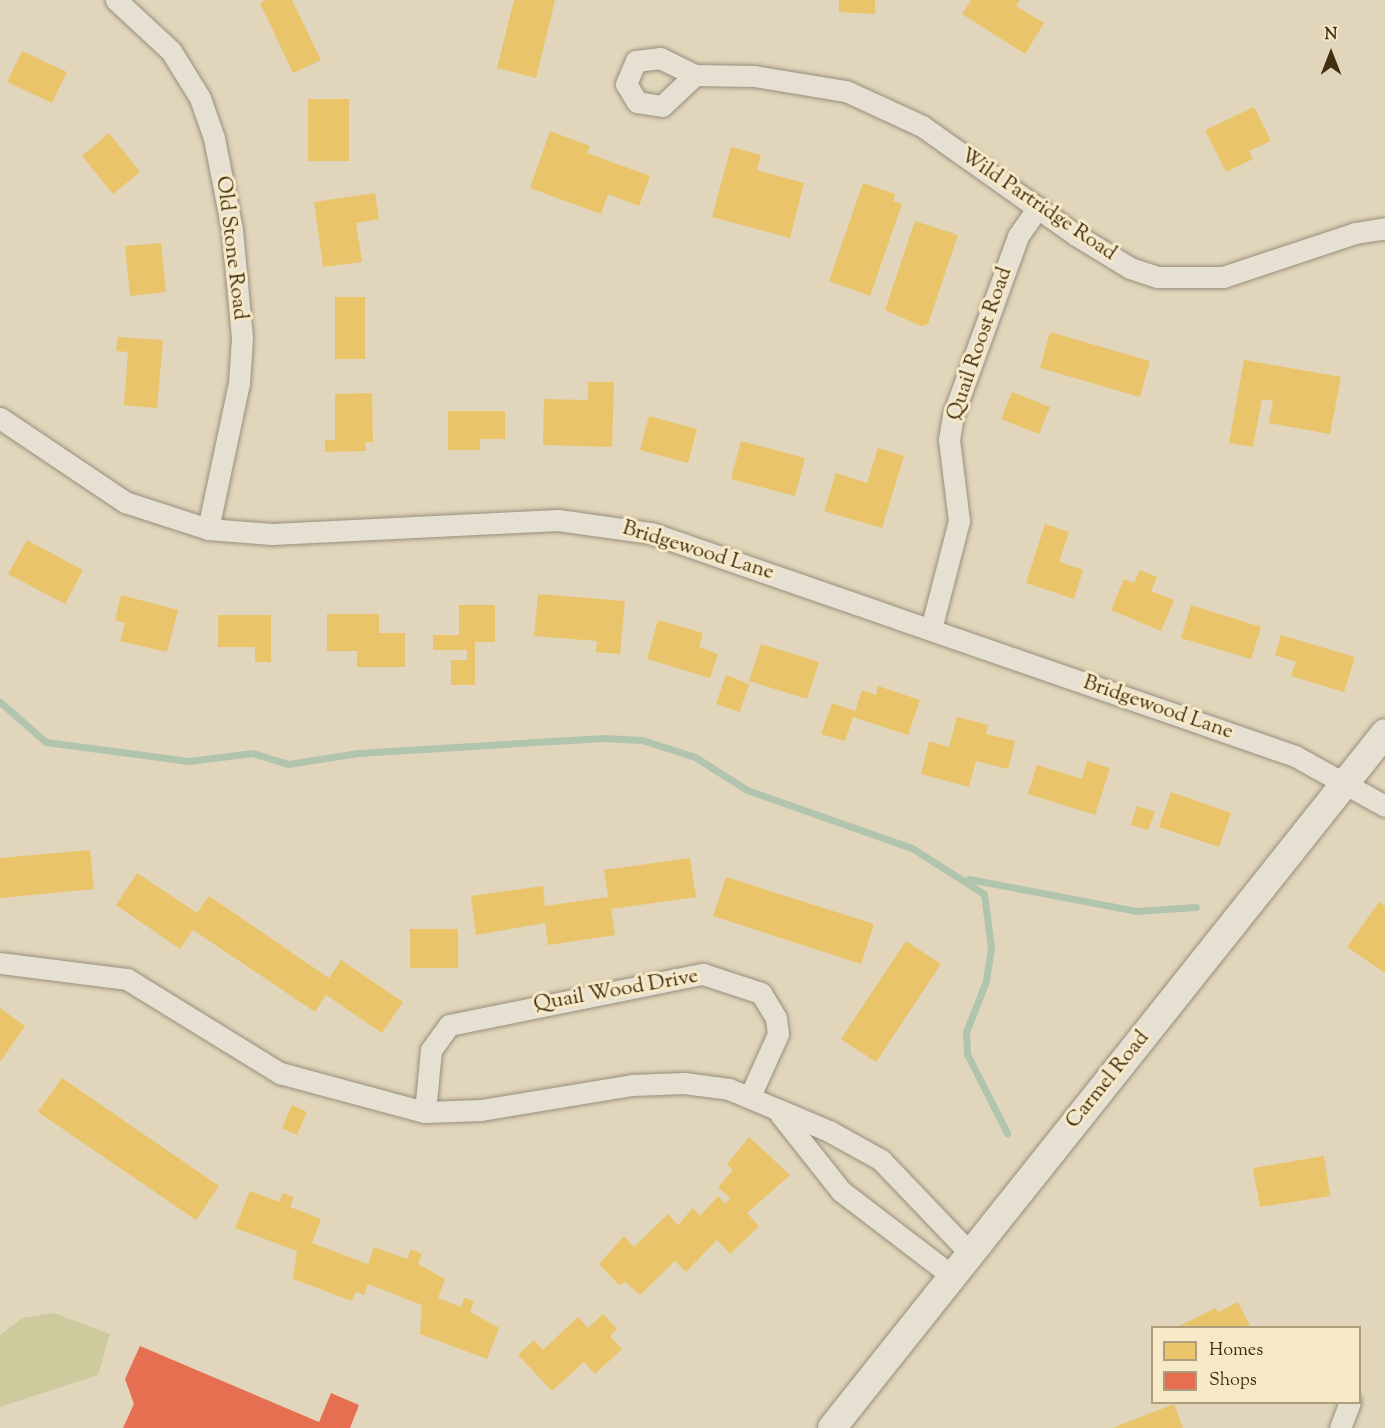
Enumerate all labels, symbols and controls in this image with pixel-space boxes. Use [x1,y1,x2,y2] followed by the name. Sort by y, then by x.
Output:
[1301,24,1361,84] north arrow
[1325,24,1337,47] text: N
[955,143,1121,267] street label: Wild Partridge Road
[210,175,252,321] street label: Old Stone Road
[942,264,1018,424] street label: Quail Roost Road
[619,516,777,586] street label: Bridgewood Lane
[1080,671,1236,745] street label: Bridgewood Lane
[532,964,700,1018] street label: Quail Wood Drive
[1061,1026,1155,1134] street label: Carmel Road
[1151,1326,1361,1404] legend
[1209,1338,1263,1364] text: Homes
[1209,1368,1257,1394] text: Shops

